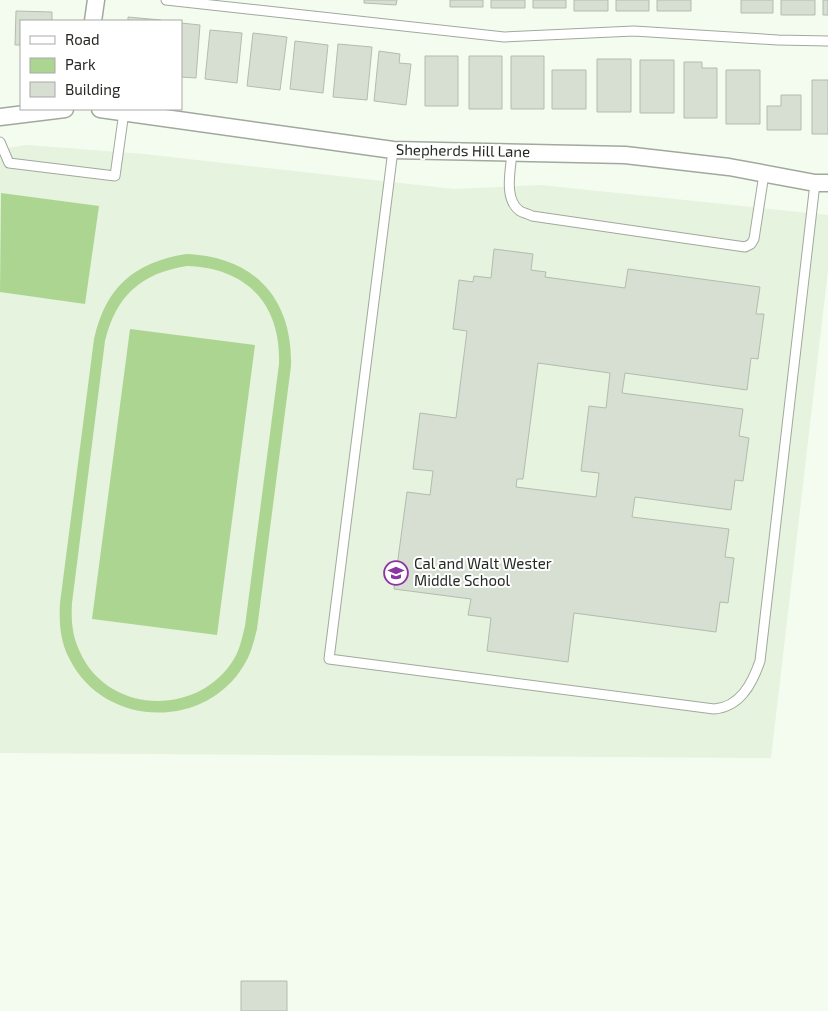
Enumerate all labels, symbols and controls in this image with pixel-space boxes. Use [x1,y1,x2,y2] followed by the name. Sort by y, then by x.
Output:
[20,20,182,110] legend
[65,30,100,48] text: Road
[65,55,96,73] text: Park
[65,80,121,98] text: Building
[396,140,530,160] street label: Shepherds Hill Lane
[414,554,552,589] place label: Cal and Walt Wester Middle School
[383,560,409,586] school or university icon: Cal and Walt Wester Middle School

